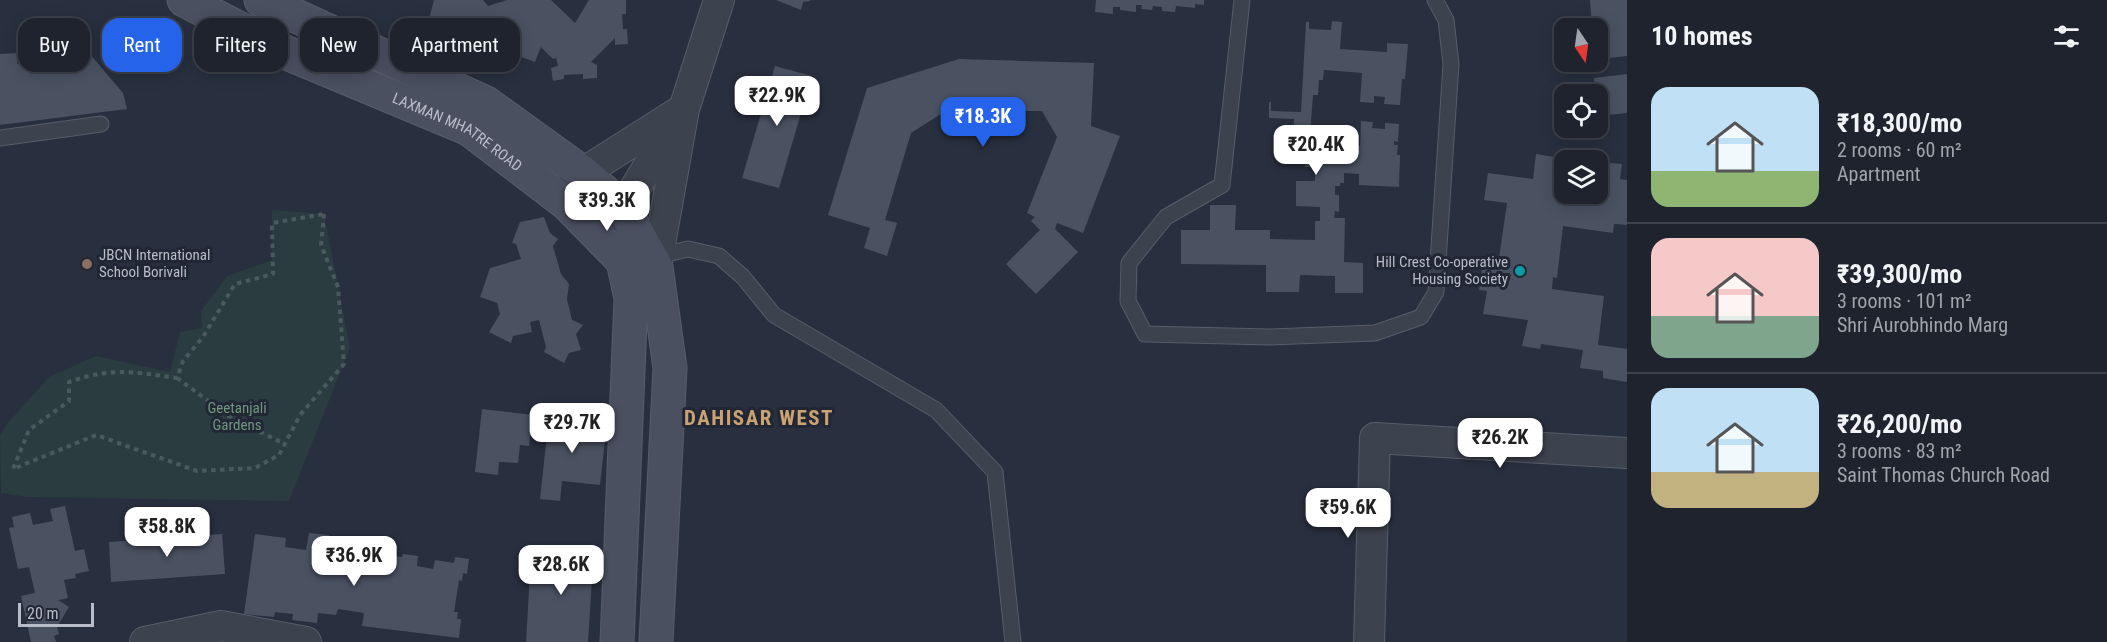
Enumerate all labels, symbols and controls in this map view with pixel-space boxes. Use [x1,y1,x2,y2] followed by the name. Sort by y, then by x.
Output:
[18,18,90,72] chip: Buy
[102,18,182,72] chip: Rent
[194,18,288,72] chip: Filters
[300,18,378,72] chip: New
[390,18,520,72] chip: Apartment
[1554,18,1608,72] north arrow
[1554,18,1608,204] map controls
[2050,20,2083,53] icon: filters
[1651,21,1753,51] text: 10 homes
[728,76,826,127] pin: ₹22.9K
[749,83,805,107] text: ₹22.9K
[1554,84,1608,138] button: locate
[390,89,525,175] street label: LAXMAN MHATRE ROAD
[934,97,1032,148] pin: ₹18.3K
[955,104,1011,128] text: ₹18.3K
[1837,108,1962,138] text: ₹18,300/mo
[1699,111,1771,183] icon: home
[1267,125,1365,176] pin: ₹20.4K
[1288,132,1344,156] text: ₹20.4K
[1837,138,1962,162] text: 2 rooms · 60 m²
[1554,150,1608,204] button: layers
[1837,162,1921,186] text: Apartment
[558,181,656,232] pin: ₹39.3K
[579,188,635,212] text: ₹39.3K
[99,246,211,281] place label: JBCN International School Borivali
[1376,253,1508,288] place label: Hill Crest Co-operative Housing Society
[80,257,94,271] marker: JBCN International School Borivali
[1837,259,1962,289] text: ₹39,300/mo
[1699,262,1771,334] icon: home
[1513,264,1527,278] marker: Hill Crest Co-operative Housing Society
[1837,289,1972,313] text: 3 rooms · 101 m²
[1837,313,2008,337] text: Shri Aurobhindo Marg
[207,399,267,434] park label: Geetanjali Gardens
[523,403,621,454] pin: ₹29.7K
[684,406,834,430] district label: DAHISAR WEST
[1837,409,1962,439] text: ₹26,200/mo
[544,410,600,434] text: ₹29.7K
[1699,412,1771,484] icon: home
[1451,418,1549,469] pin: ₹26.2K
[1472,425,1528,449] text: ₹26.2K
[1837,439,1962,463] text: 3 rooms · 83 m²
[1837,463,2050,487] text: Saint Thomas Church Road
[1299,488,1397,539] pin: ₹59.6K
[1320,495,1376,519] text: ₹59.6K
[118,507,216,558] pin: ₹58.8K
[139,514,195,538] text: ₹58.8K
[305,536,403,587] pin: ₹36.9K
[326,543,382,567] text: ₹36.9K
[512,545,610,596] pin: ₹28.6K
[533,552,589,576] text: ₹28.6K
[18,600,94,628] scale bar
[27,604,59,623] text: 20 m

